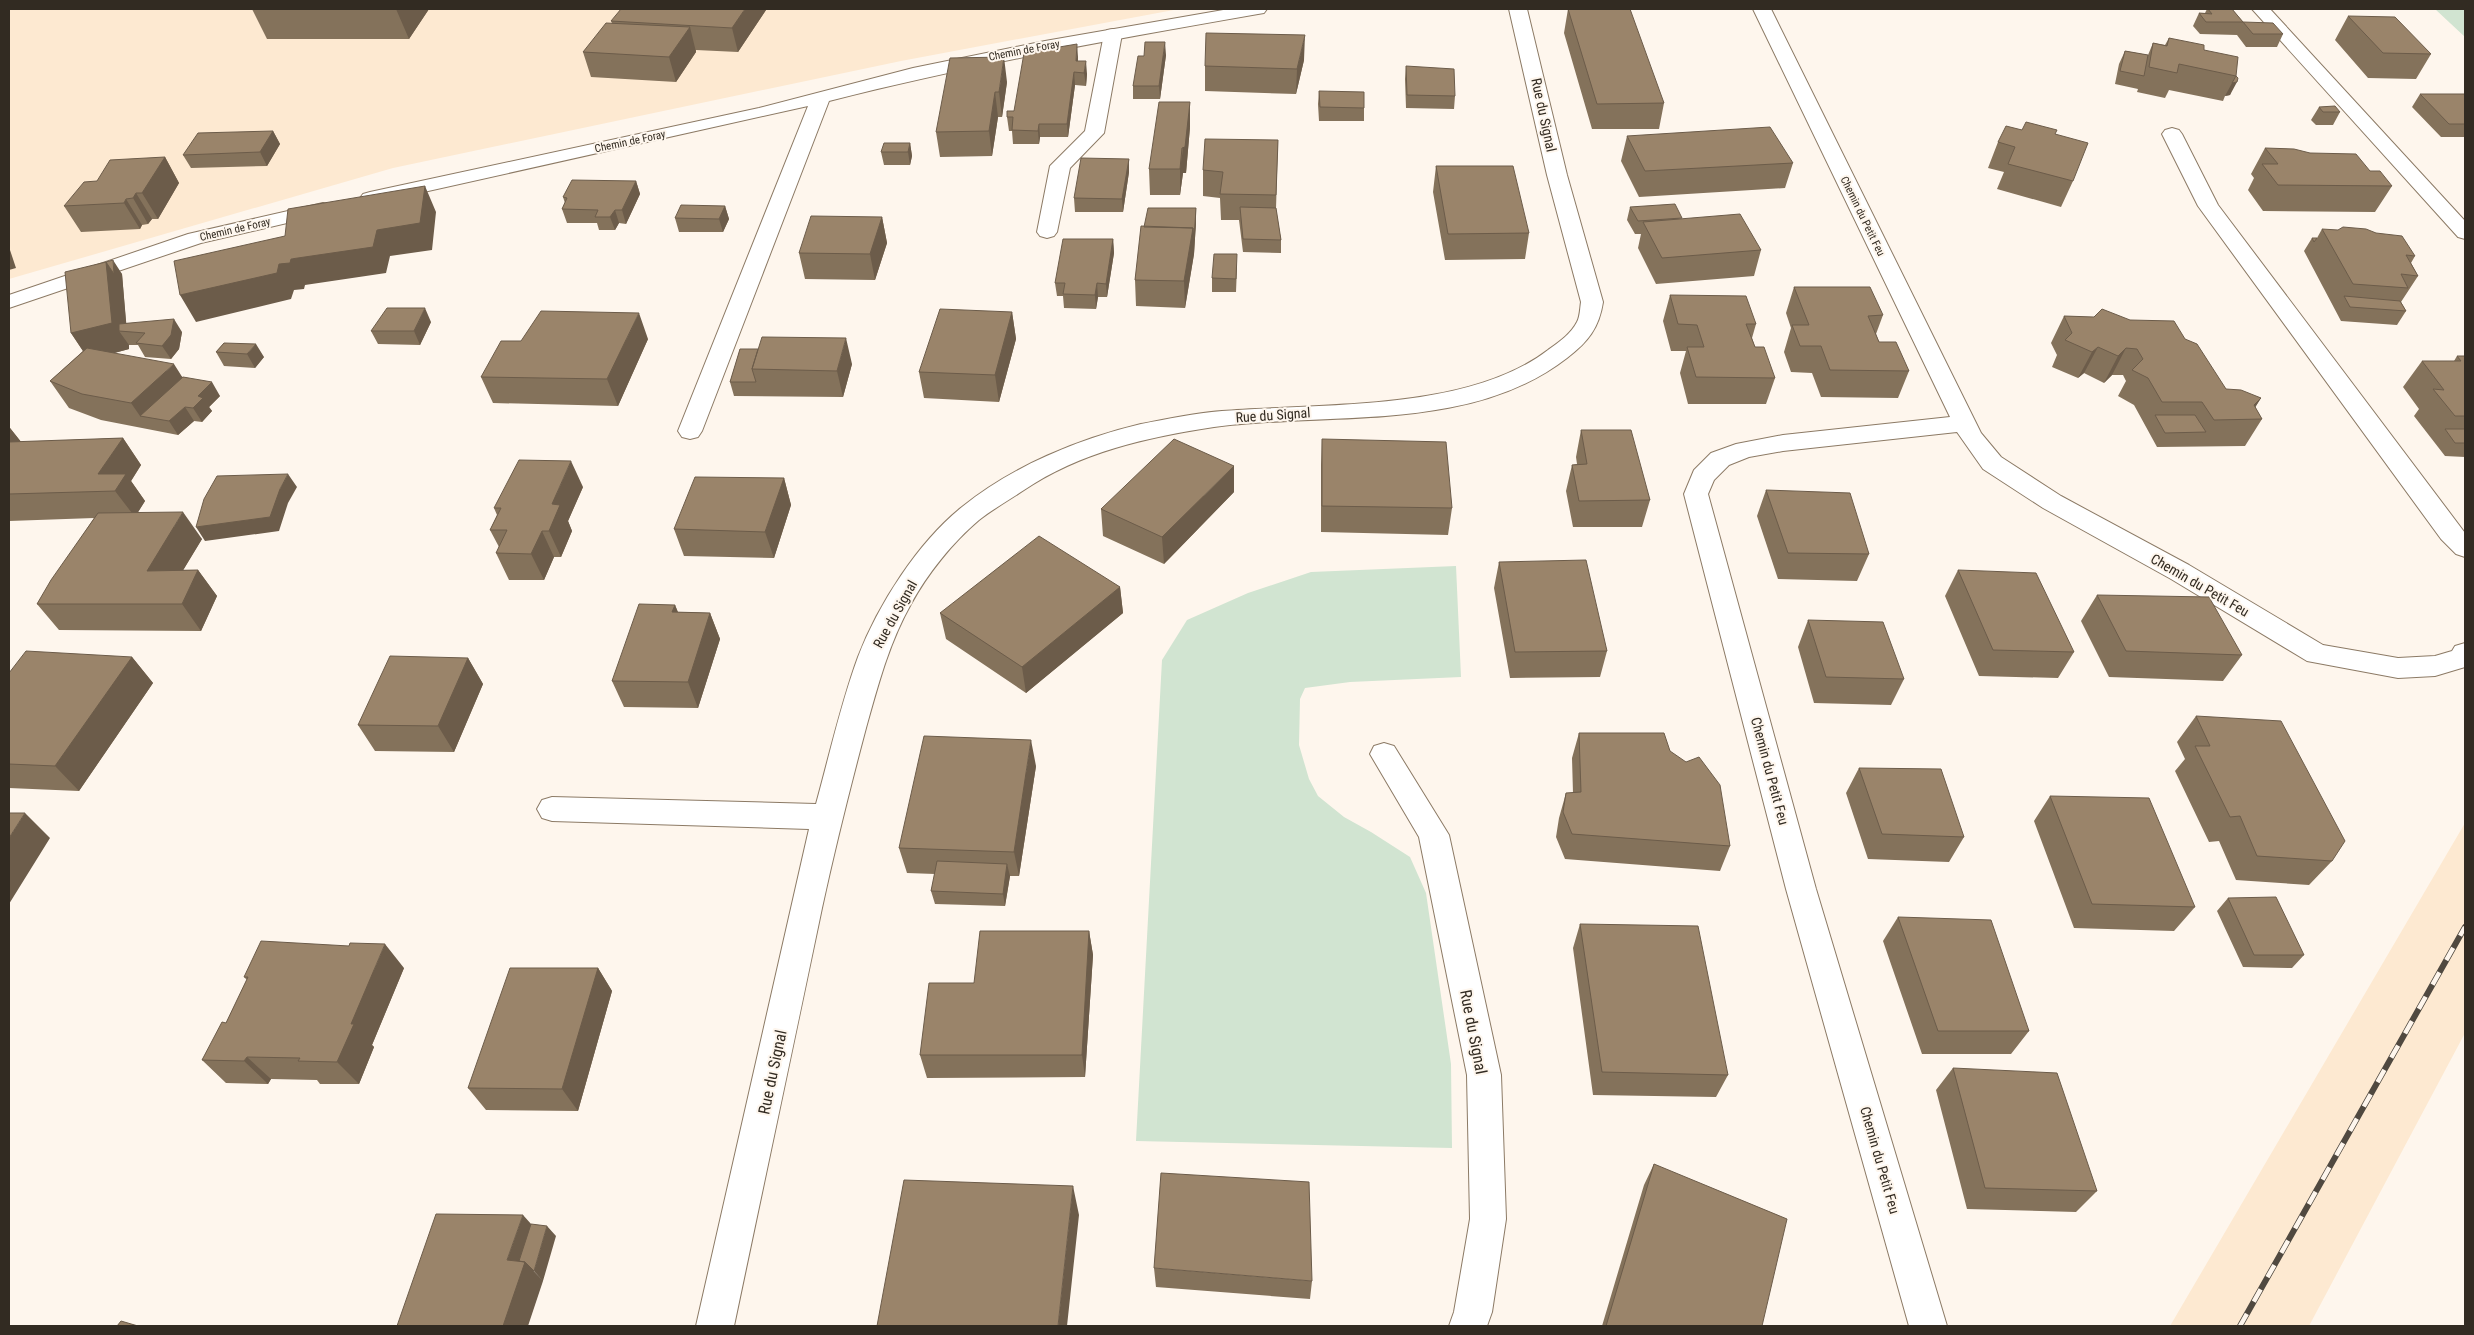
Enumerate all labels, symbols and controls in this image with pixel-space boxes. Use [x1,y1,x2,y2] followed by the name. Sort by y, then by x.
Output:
[987,37,1061,64] street label: Chemin de Foray
[1528,77,1560,153] street label: Rue du Signal
[593,128,667,155] street label: Chemin de Foray
[1838,174,1887,258] street label: Chemin du Petit Feu
[199,215,272,244] street label: Chemin de Foray
[1235,404,1311,426] street label: Rue du Signal
[2148,550,2252,620] street label: Chemin du Petit Feu
[870,577,920,651] street label: Rue du Signal
[1748,715,1792,827] street label: Chemin du Petit Feu
[1456,988,1491,1076] street label: Rue du Signal
[754,1028,791,1116] street label: Rue du Signal
[1857,1105,1903,1215] street label: Chemin du Petit Feu

